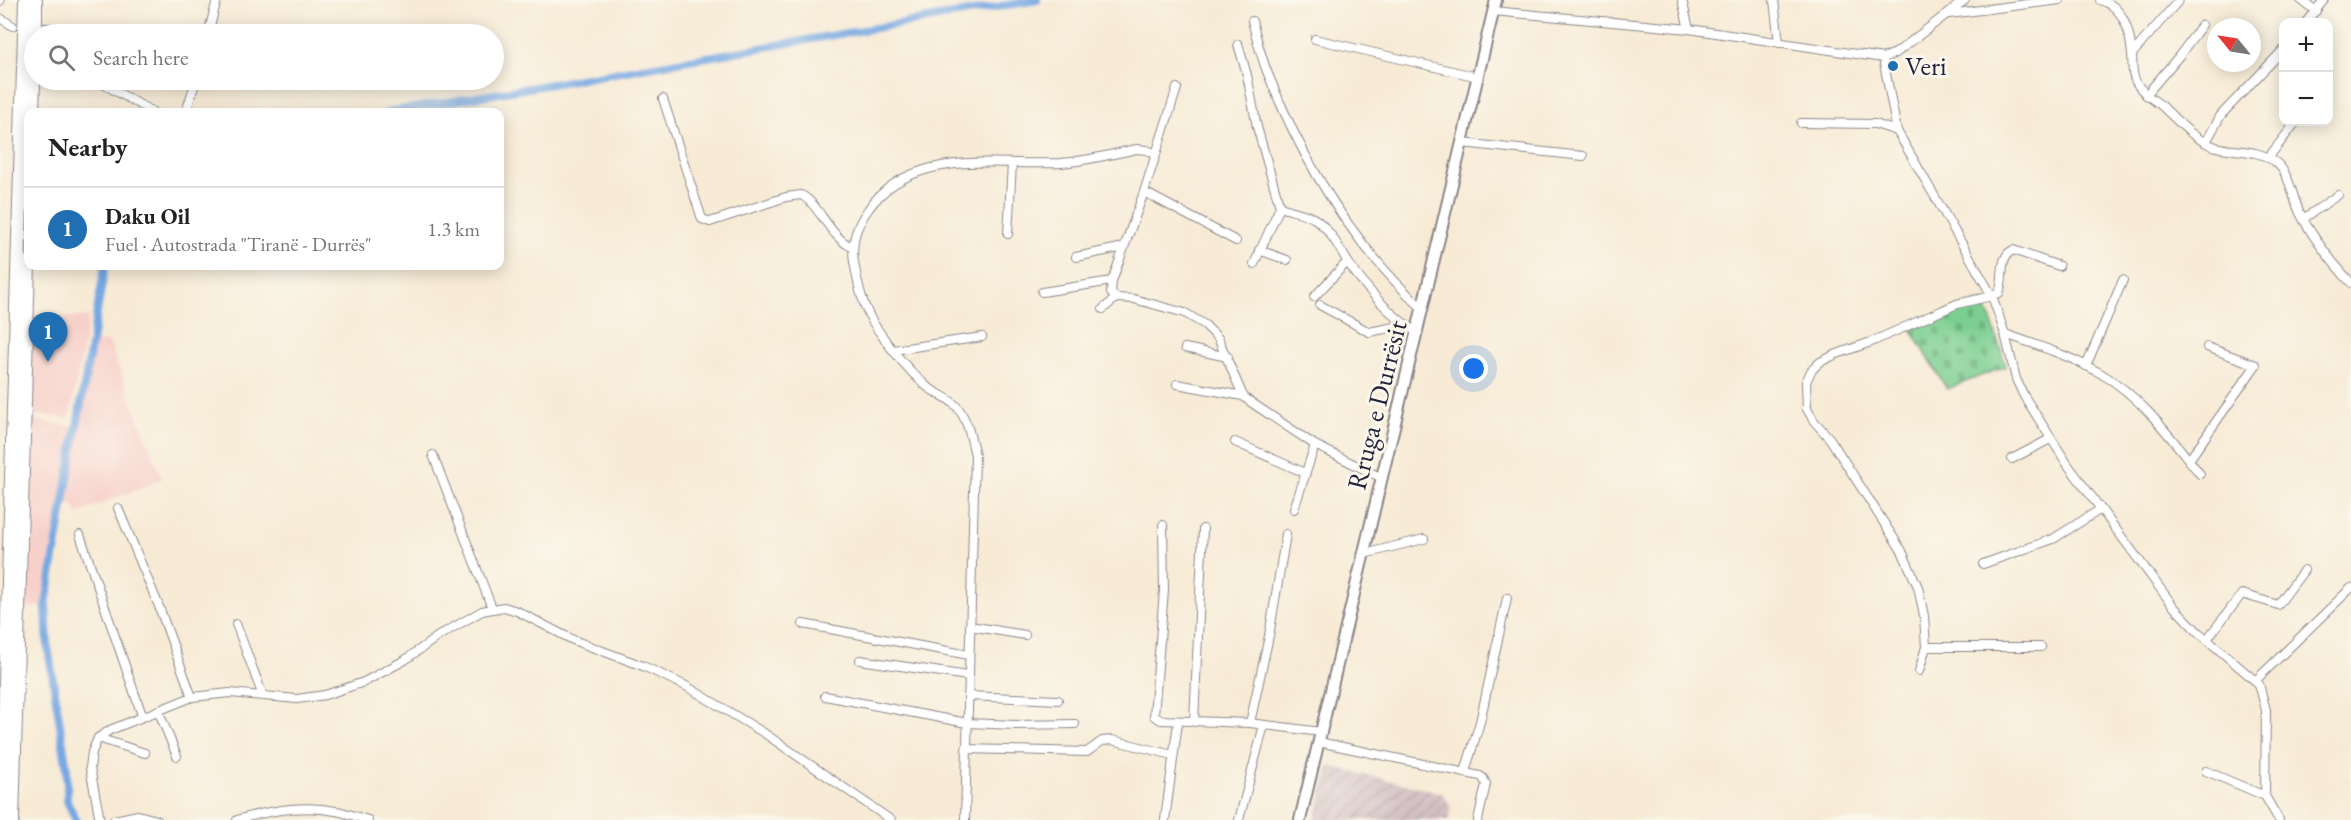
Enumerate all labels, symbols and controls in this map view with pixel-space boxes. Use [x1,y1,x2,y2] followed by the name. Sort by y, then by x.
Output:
[2207,18,2261,72] north arrow
[2279,18,2333,126] map controls
[2279,18,2333,72] button: +
[24,24,504,90] search box
[45,41,78,74] icon: search
[93,43,188,72] text: Search here
[1905,48,1947,83] place label: Veri
[1886,59,1900,73] marker: Veri
[2279,72,2333,126] button: −
[48,130,128,164] text: Nearby
[105,202,190,231] text: Daku Oil
[62,216,73,242] text: 1
[427,216,480,242] text: 1.3 km
[105,231,372,257] text: Fuel · Autostrada "Tiranë - Durrës"
[28,312,68,362] pin: 1
[1339,316,1415,493] street label: Rruga e Durrësit
[1459,354,1488,383] your location

